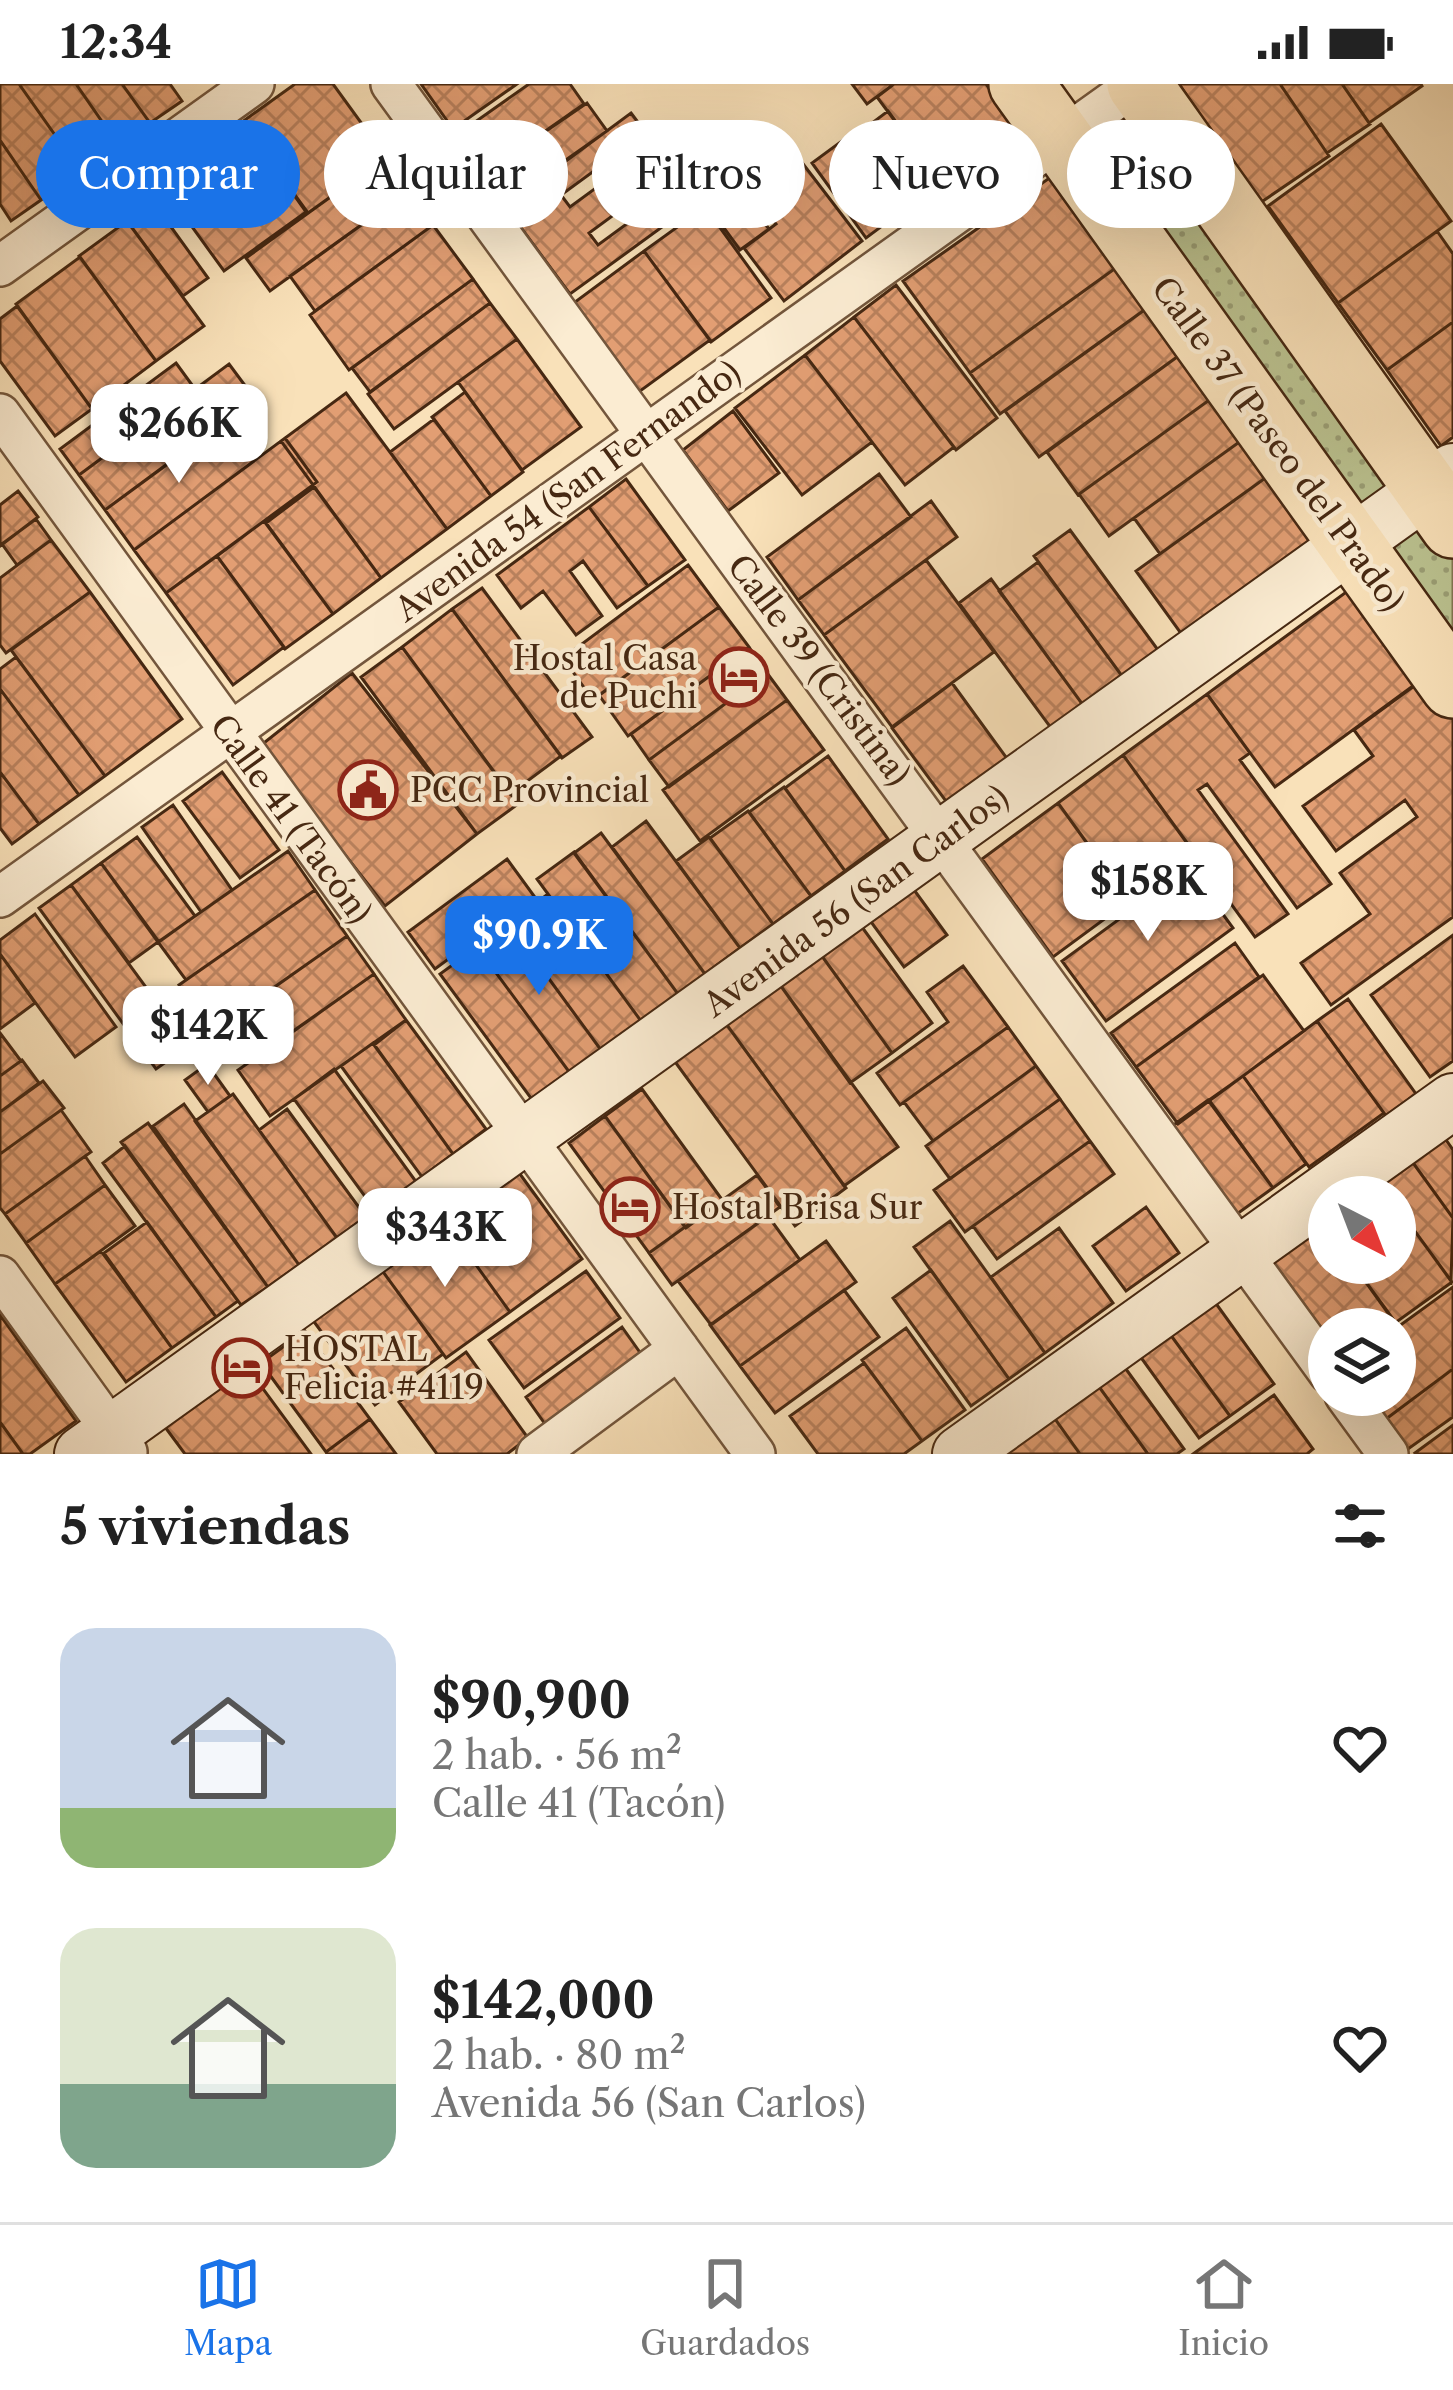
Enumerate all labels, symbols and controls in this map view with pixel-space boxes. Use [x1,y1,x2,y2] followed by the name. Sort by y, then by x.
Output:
[60,14,172,70] text: 12:34
[36,120,300,228] chip: Comprar
[324,120,568,228] chip: Alquilar
[592,120,805,228] chip: Filtros
[829,120,1043,228] chip: Nuevo
[1067,120,1235,228] chip: Piso
[1143,269,1413,619] street label: Calle 37 (Paseo del Prado)
[386,352,749,631] street label: Avenida 54 (San Fernando)
[95,384,263,486] pin: $266K
[118,399,240,447] text: $266K
[719,547,919,793] street label: Calle 39 (Cristina)
[513,638,698,717] place label: Hostal Casa de Puchi
[708,646,770,708] hotel icon: Hostal Casa de Puchi
[201,707,381,931] street label: Calle 41 (Tacón)
[337,759,399,821] public building icon: PCC Provincial
[410,770,649,811] place label: PCC Provincial
[695,777,1017,1026] street label: Avenida 56 (San Carlos)
[1064,842,1232,944] pin: $158K
[1090,857,1206,905] text: $158K
[441,896,637,998] pin: $90.9K
[472,911,606,959] text: $90.9K
[124,986,292,1088] pin: $142K
[150,1001,266,1049] text: $142K
[599,1176,661,1238] hotel icon: Hostal Brisa Sur
[1308,1176,1416,1284] north arrow
[1308,1176,1416,1416] map controls
[672,1187,923,1228] place label: Hostal Brisa Sur
[361,1188,529,1290] pin: $343K
[385,1203,505,1251] text: $343K
[1308,1308,1416,1416] button: layers
[284,1329,484,1408] place label: HOSTAL Felicia #4119
[211,1337,273,1399] hotel icon: HOSTAL Felicia #4119
[1327,1493,1393,1559] icon: filters
[60,1495,350,1557] text: 5 viviendas
[432,1669,631,1731] text: $90,900
[156,1676,300,1820] icon: home
[1327,1715,1393,1781] icon: heart
[432,1731,682,1779] text: 2 hab. · 56 m²
[432,1779,725,1827] text: Calle 41 (Tacón)
[432,1969,655,2031] text: $142,000
[156,1976,300,2120] icon: home
[1327,2015,1393,2081] icon: heart
[432,2031,686,2079] text: 2 hab. · 80 m²
[432,2079,866,2127] text: Avenida 56 (San Carlos)
[184,2251,272,2364] tab: Mapa
[640,2251,810,2364] tab: Guardados
[1178,2251,1269,2364] tab: Inicio

